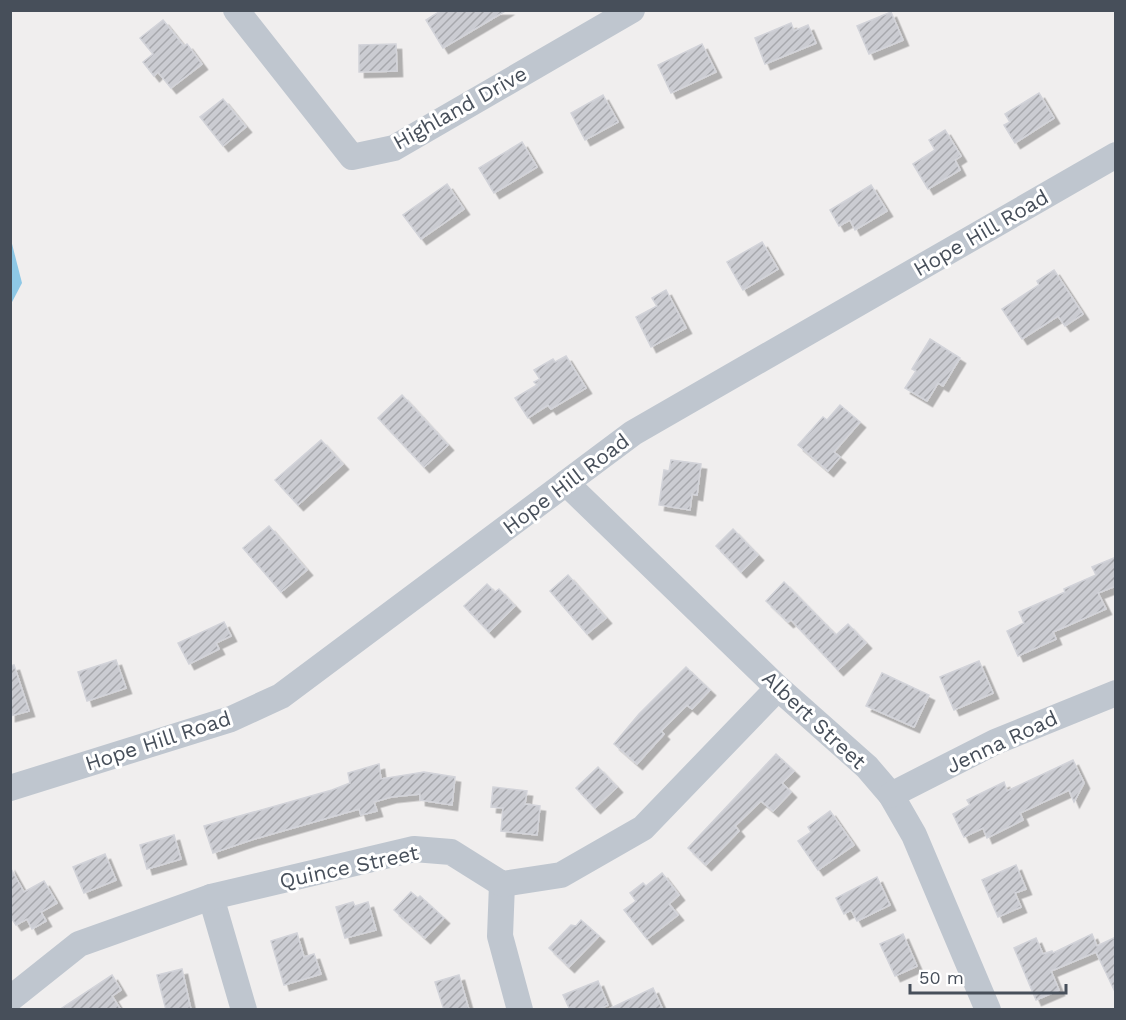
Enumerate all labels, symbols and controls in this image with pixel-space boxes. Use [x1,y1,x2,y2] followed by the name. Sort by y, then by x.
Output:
[389,61,531,155] street label: Highland Drive
[909,184,1053,281] street label: Hope Hill Road
[498,428,634,539] street label: Hope Hill Road
[757,665,872,774] street label: Albert Street
[82,705,234,776] street label: Hope Hill Road
[942,705,1061,778] street label: Jenna Road
[277,840,421,893] street label: Quince Street
[910,957,1066,995] scale bar
[919,967,964,988] text: 50 m

